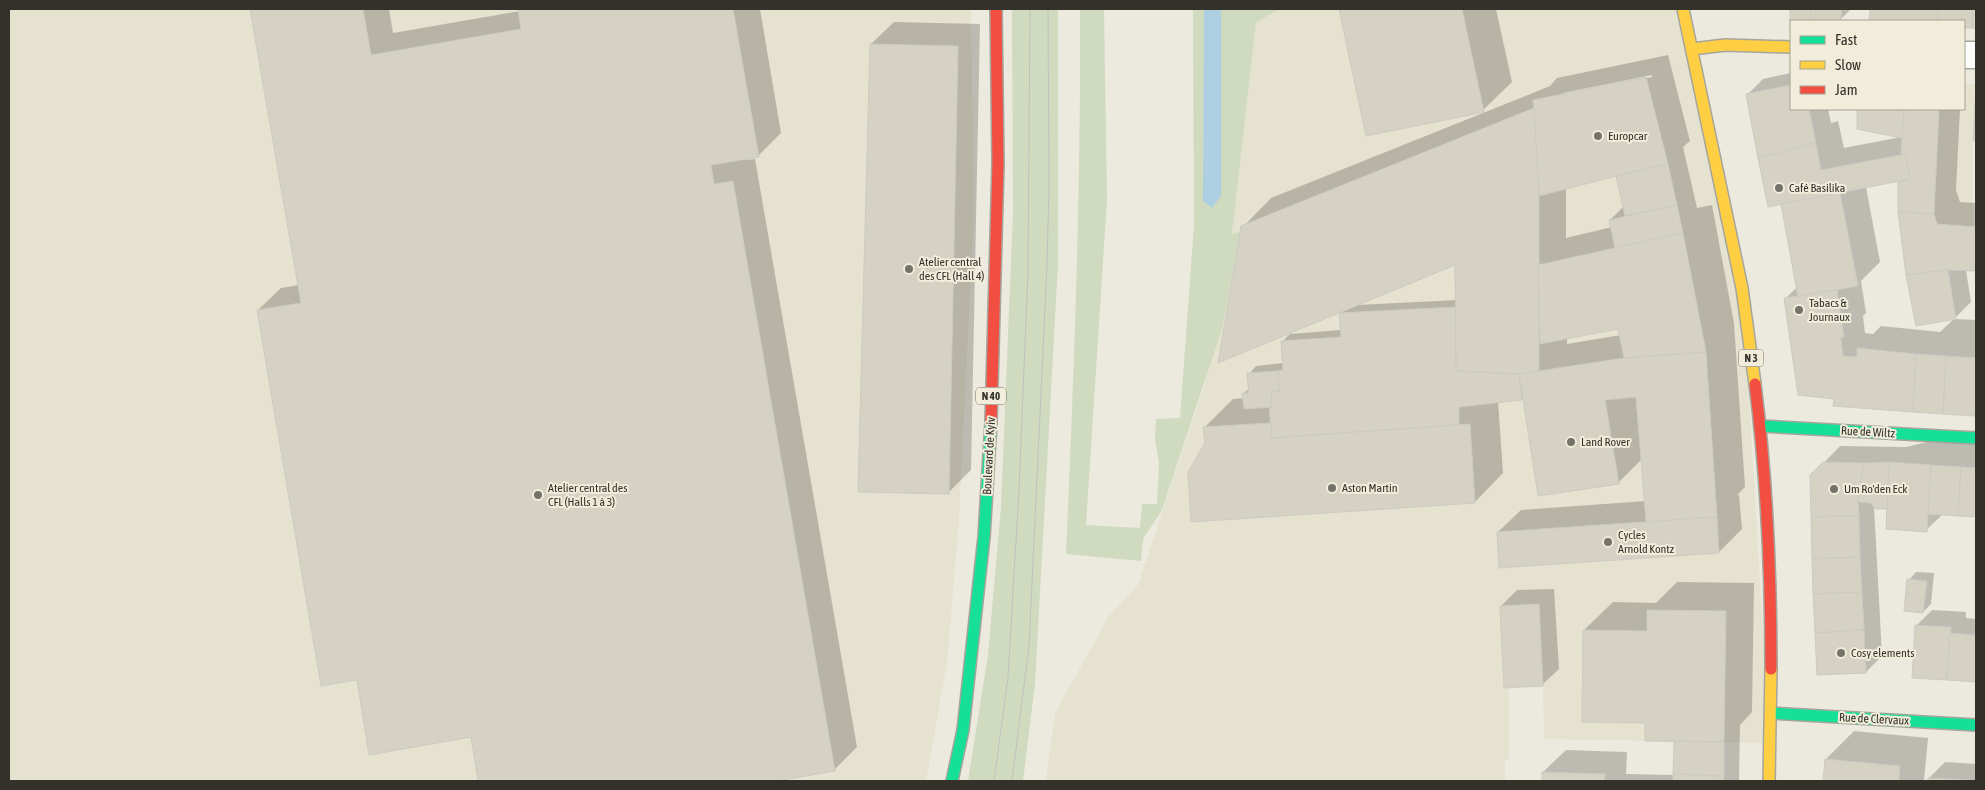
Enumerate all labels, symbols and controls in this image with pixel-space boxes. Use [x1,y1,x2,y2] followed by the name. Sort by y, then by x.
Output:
[1790,20,1965,110] legend
[1835,31,1857,48] text: Fast
[1835,56,1861,73] text: Slow
[1835,81,1858,98] text: Jam
[1608,129,1648,143] place label: Europcar
[1592,130,1604,142] marker: Europcar
[1789,181,1845,195] place label: Café Basilika
[1773,182,1785,194] marker: Café Basilika
[919,255,985,283] place label: Atelier central des CFL (Hall 4)
[903,263,915,275] marker: Atelier central des CFL (Hall 4)
[1809,296,1850,324] place label: Tabacs & Journaux
[1793,304,1805,316] marker: Tabacs & Journaux
[1738,349,1764,366] road number: N 3
[976,388,1006,404] road number: N 40
[980,417,998,495] street label: Boulevard de Kyiv
[1841,424,1896,440] street label: Rue de Wiltz
[1581,435,1630,449] place label: Land Rover
[1565,436,1577,448] marker: Land Rover
[548,481,627,509] place label: Atelier central des CFL (Halls 1 à 3)
[1342,481,1398,495] place label: Aston Martin
[1326,482,1338,494] marker: Aston Martin
[1844,482,1908,496] place label: Um Ro'den Eck
[1828,483,1840,495] marker: Um Ro'den Eck
[532,489,544,501] marker: Atelier central des CFL (Halls 1 à 3)
[1618,528,1675,556] place label: Cycles Arnold Kontz
[1602,536,1614,548] marker: Cycles Arnold Kontz
[1851,646,1914,660] place label: Cosy elements
[1835,647,1847,659] marker: Cosy elements
[1839,710,1910,728] street label: Rue de Clervaux

